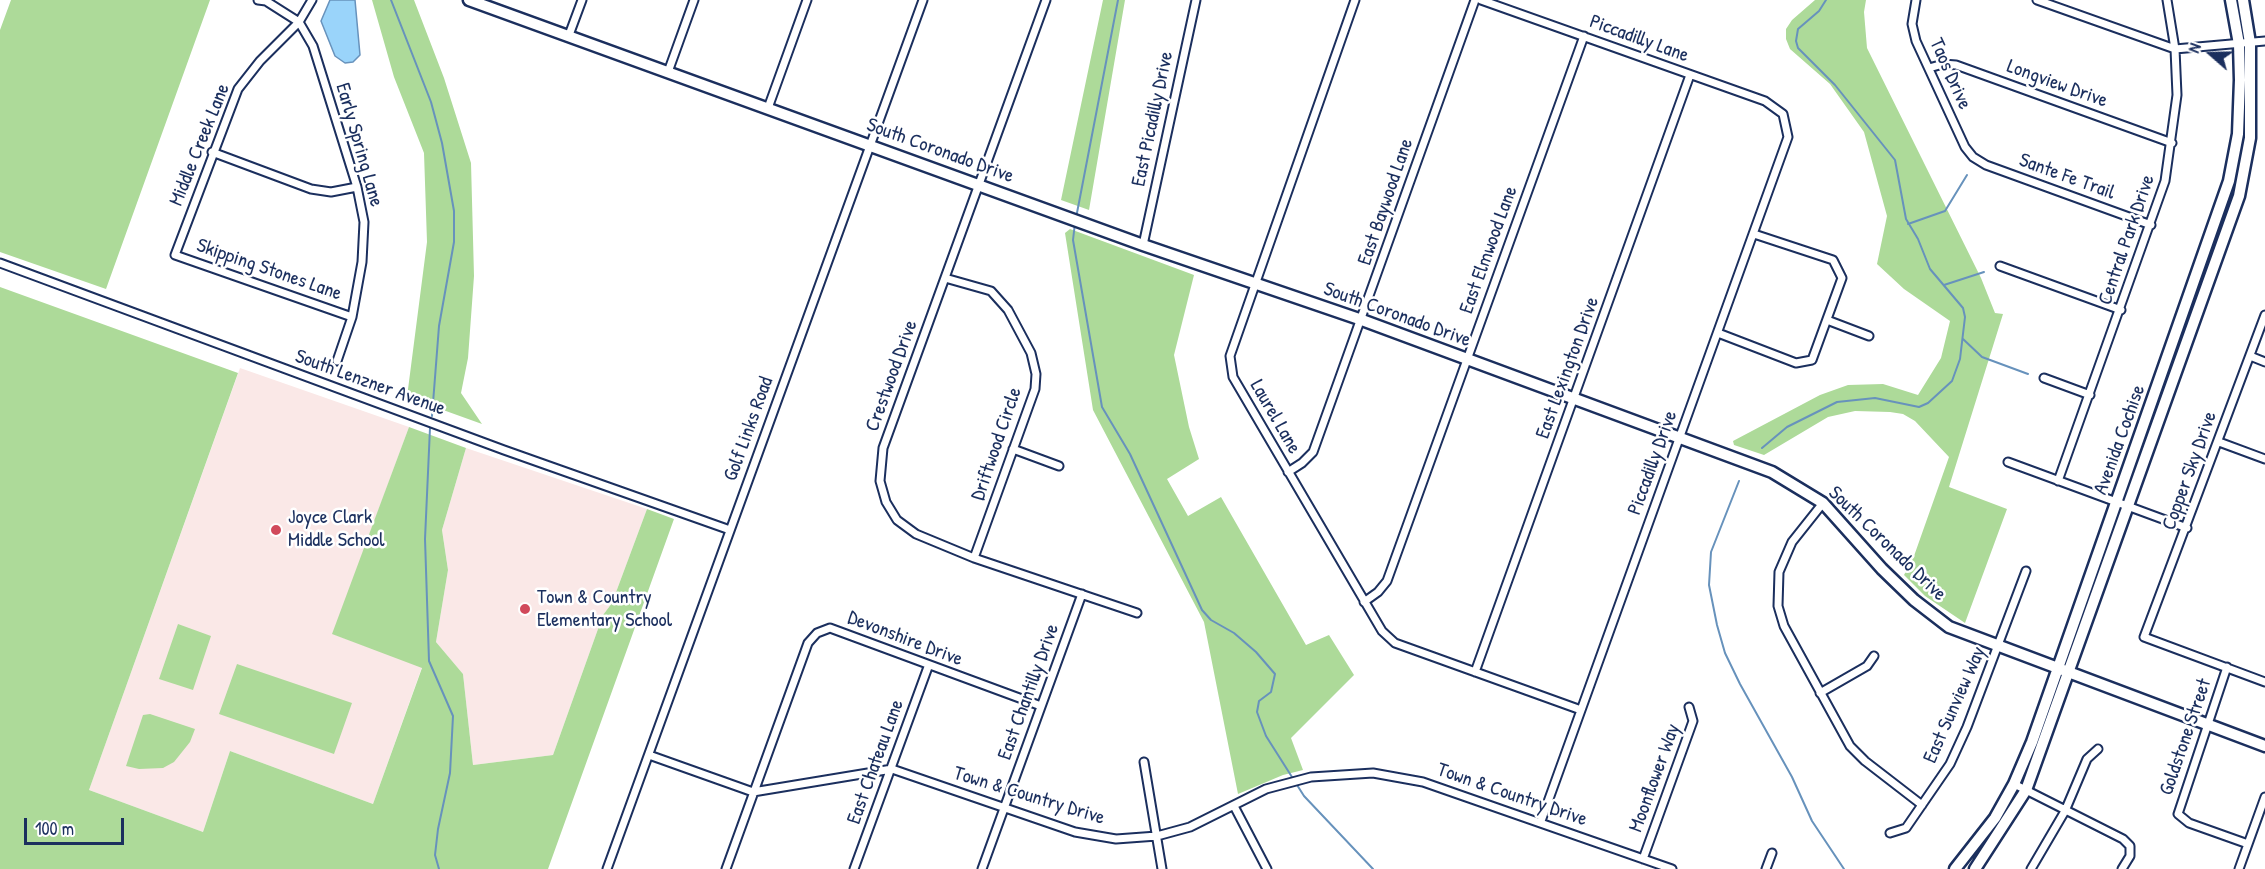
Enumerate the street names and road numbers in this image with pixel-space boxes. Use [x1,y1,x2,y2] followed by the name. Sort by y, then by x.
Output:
[1586,10,1692,68] street label: Piccadilly Lane
[1924,35,1976,113] street label: Taos Drive
[1127,49,1179,189] street label: East Picadilly Drive
[2003,55,2111,113] street label: Longview Drive
[165,80,235,210] street label: Middle Creek Lane
[330,80,388,210] street label: Early Spring Lane
[863,113,1017,189] street label: South Coronado Drive
[1353,136,1419,268] street label: East Baywood Lane
[2016,149,2118,205] street label: Sante Fe Trail
[2094,172,2160,308] street label: Central Park Drive
[1455,183,1523,317] street label: East Elmwood Lane
[193,234,345,306] street label: Skipping Stones Lane
[1320,277,1474,353] street label: South Coronado Drive
[1531,294,1605,442] street label: East Lexington Drive
[861,317,923,435] street label: Crestwood Drive
[292,345,448,421] street label: South Lenzner Avenue
[719,374,779,484] street label: Golf Links Road
[1244,376,1306,458] street label: Laurel Lane
[2089,382,2151,498] street label: Avenida Cochise
[966,384,1028,504] street label: Driftwood Circle
[1623,408,1683,518] street label: Piccadilly Drive
[2157,408,2223,534] street label: Copper Sky Drive
[1823,482,1951,606] street label: South Coronado Drive
[844,606,966,672] street label: Devonshire Drive
[993,621,1065,763] street label: East Chantilly Drive
[1919,643,1991,767] street label: East Sunview Way
[2155,676,2217,798] street label: Goldstone Street
[842,697,910,827] street label: East Chateau Lane
[1624,721,1686,835] street label: Moonflower Way
[1434,758,1590,832] street label: Town & Country Drive
[950,762,1108,830] street label: Town & Country Drive

